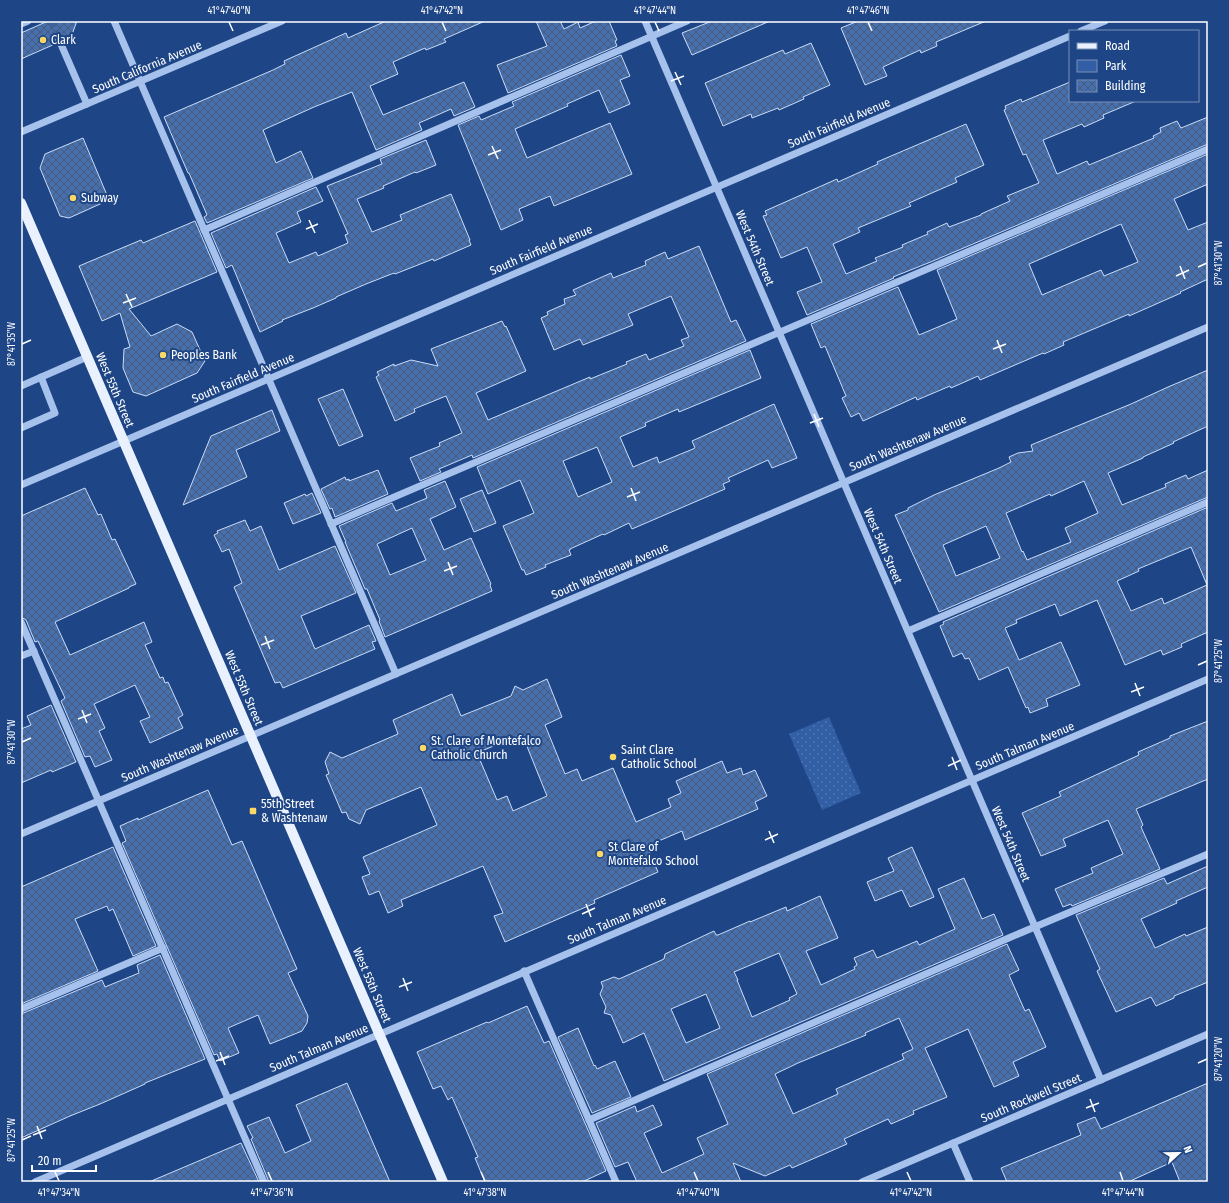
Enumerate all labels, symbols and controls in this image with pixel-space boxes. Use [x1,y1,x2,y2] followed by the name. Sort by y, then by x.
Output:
[207,5,251,17] text: 41°47'40"N
[421,5,463,17] text: 41°47'42"N
[634,5,676,17] text: 41°47'44"N
[847,5,889,17] text: 41°47'46"N
[1069,30,1199,102] legend
[51,33,76,47] place label: Clark
[38,35,48,45] marker: Clark
[90,38,204,96] street label: South California Avenue
[1105,39,1130,53] text: Road
[1105,59,1127,73] text: Park
[1105,79,1146,93] text: Building
[786,95,892,151] street label: South Fairfield Avenue
[81,191,119,205] place label: Subway
[68,193,78,203] marker: Subway
[733,208,777,288] street label: West 54th Street
[488,222,594,278] street label: South Fairfield Avenue
[1213,240,1225,285] text: 87°41'30"W
[6,321,18,366] text: 87°41'35"W
[171,348,237,362] place label: Peoples Bank
[93,350,137,430] street label: West 55th Street
[158,350,168,360] marker: Peoples Bank
[190,350,296,406] street label: South Fairfield Avenue
[847,412,969,474] street label: South Washtenaw Avenue
[861,506,905,586] street label: West 54th Street
[549,540,671,602] street label: South Washtenaw Avenue
[1213,639,1225,683] text: 87°41'25"W
[222,648,266,728] street label: West 55th Street
[6,719,18,764] text: 87°41'30"W
[974,719,1076,773] street label: South Talman Avenue
[119,723,241,785] street label: South Washtenaw Avenue
[431,734,541,762] place label: St. Clare of Montefalco Catholic Church
[418,743,428,753] marker: St. Clare of Montefalco Catholic Church
[621,743,697,771] place label: Saint Clare Catholic School
[608,752,618,762] marker: Saint Clare Catholic School
[261,797,327,825] place label: 55th Street & Washtenaw
[989,804,1033,884] street label: West 54th Street
[248,806,258,816] marker: 55th Street & Washtenaw
[608,840,698,868] place label: St Clare of Montefalco School
[595,849,605,859] marker: St Clare of Montefalco School
[566,893,668,947] street label: South Talman Avenue
[350,945,394,1025] street label: West 55th Street
[268,1021,370,1075] street label: South Talman Avenue
[1213,1036,1225,1081] text: 87°41'20"W
[979,1071,1083,1125] street label: South Rockwell Street
[6,1118,18,1162] text: 87°41'25"W
[1159,1133,1199,1173] north arrow
[1181,1144,1195,1155] text: N
[32,1147,96,1173] scale bar
[38,1154,62,1168] text: 20 m
[38,1187,80,1199] text: 41°47'34"N
[251,1187,293,1199] text: 41°47'36"N
[464,1187,506,1199] text: 41°47'38"N
[676,1187,720,1199] text: 41°47'40"N
[890,1187,932,1199] text: 41°47'42"N
[1102,1187,1144,1199] text: 41°47'44"N

